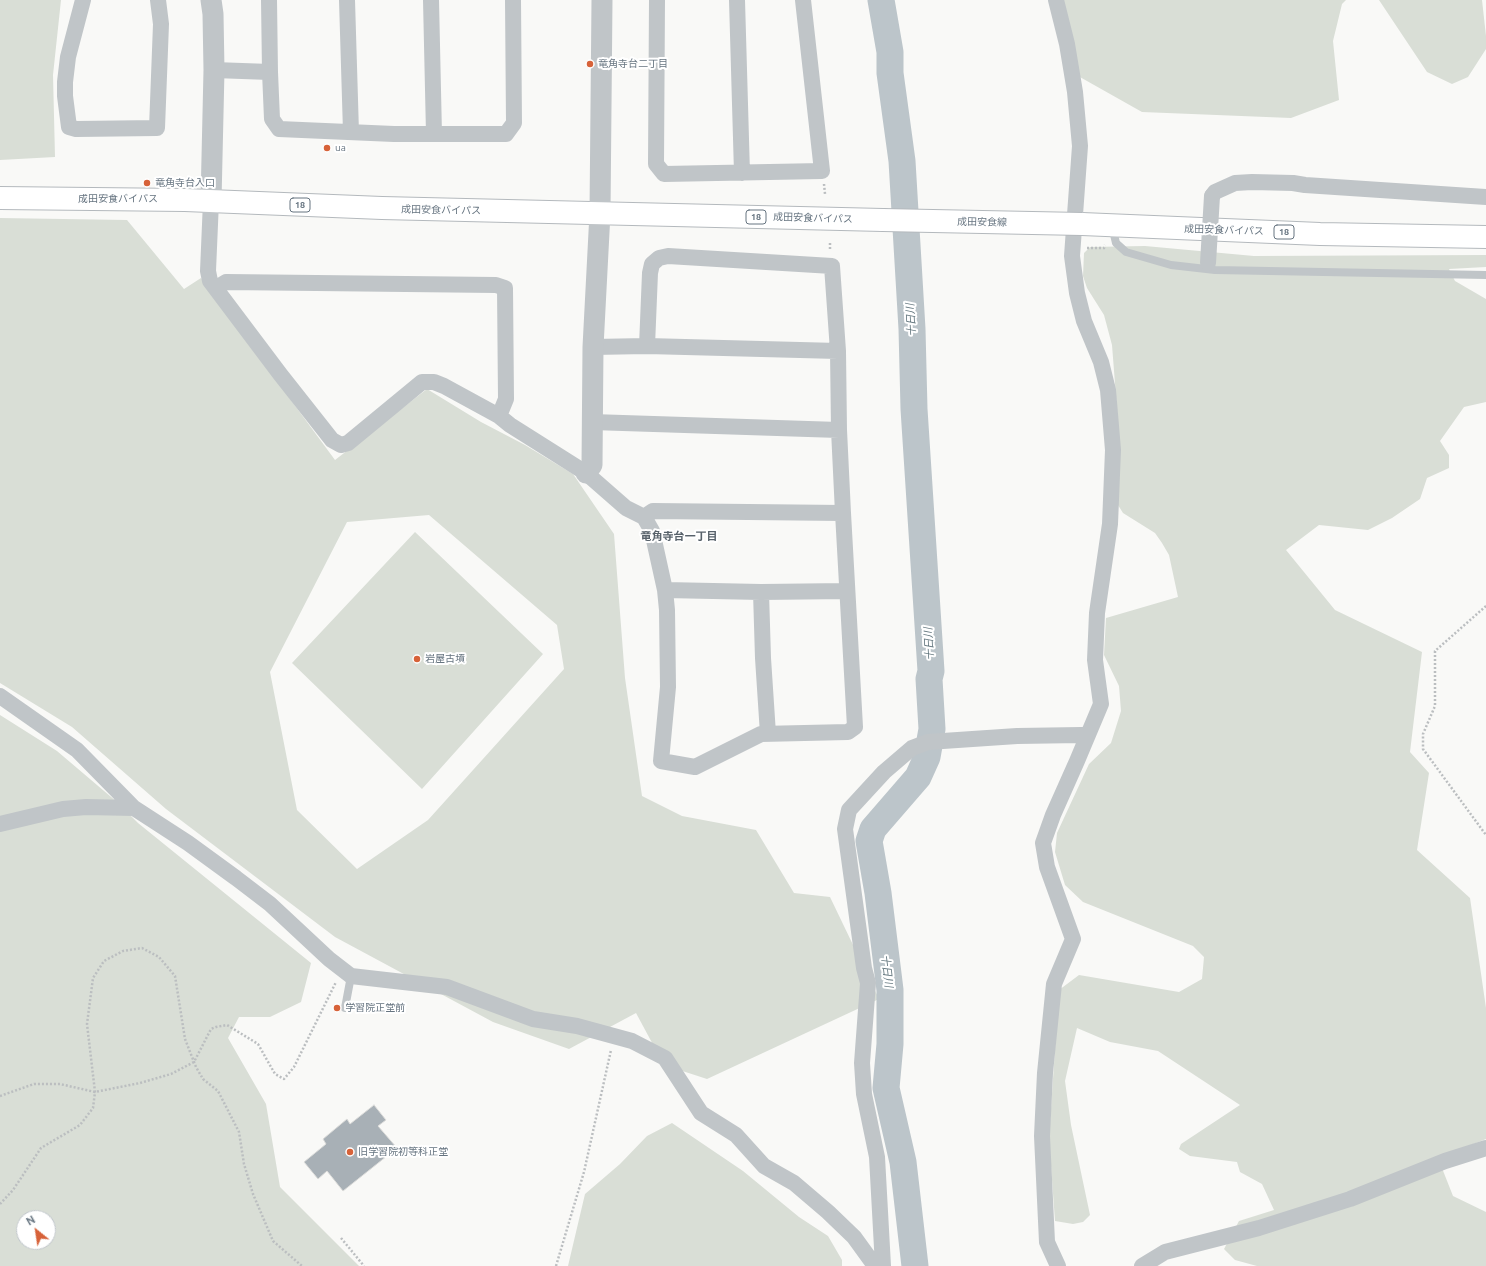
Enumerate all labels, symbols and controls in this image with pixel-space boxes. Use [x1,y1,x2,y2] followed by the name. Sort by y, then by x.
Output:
[598,58,668,70] place label: 竜角寺台二丁目
[585,59,595,69] marker: 竜角寺台二丁目
[335,142,346,154] place label: ua
[322,143,332,153] marker: ua
[155,177,215,189] place label: 竜角寺台入口
[142,178,152,188] marker: 竜角寺台入口
[78,193,158,205] street label: 成田安食バイパス
[290,198,310,212] road number: 18
[401,203,481,217] street label: 成田安食バイパス
[746,210,766,224] road number: 18
[773,211,853,225] street label: 成田安食バイパス
[957,216,1007,228] street label: 成田安食線
[1184,223,1264,237] street label: 成田安食バイパス
[1274,225,1294,239] road number: 18
[904,303,918,337] water label: 十日川
[641,529,717,543] district label: 竜角寺台一丁目
[922,627,936,661] water label: 十日川
[425,653,465,665] place label: 岩屋古墳
[412,654,422,664] marker: 岩屋古墳
[878,954,896,988] water label: 十日川
[345,1002,405,1014] place label: 学習院正堂前
[332,1003,342,1013] marker: 学習院正堂前
[358,1146,448,1158] place label: 旧学習院初等科正堂
[345,1147,355,1157] marker: 旧学習院初等科正堂
[16,1210,56,1250] north arrow
[24,1213,37,1228] text: N

